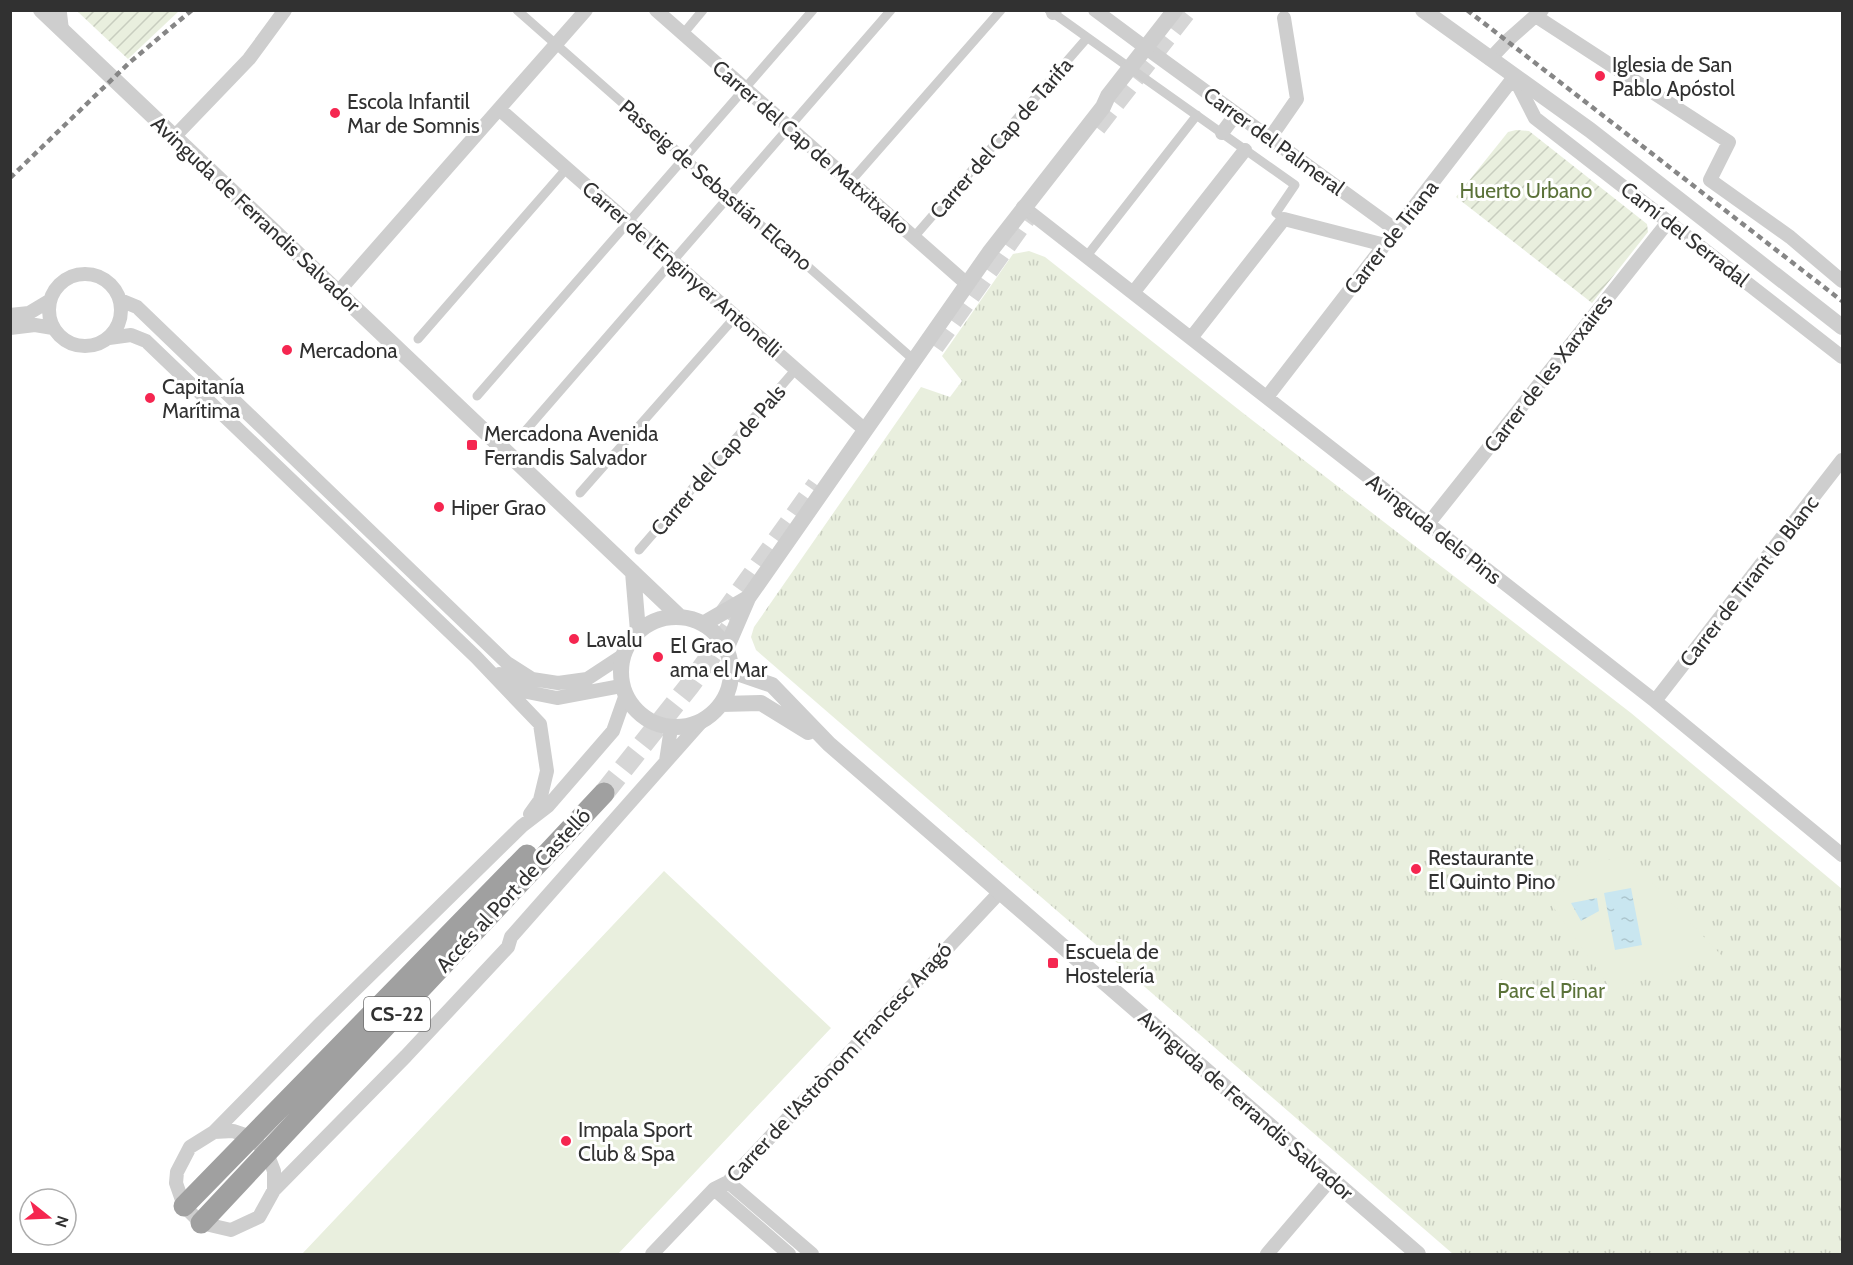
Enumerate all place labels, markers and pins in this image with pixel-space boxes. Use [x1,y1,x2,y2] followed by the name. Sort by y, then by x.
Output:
[1612,52,1735,101] place label: Iglesia de San Pablo Apóstol
[1593,69,1607,83] marker: Iglesia de San Pablo Apóstol
[347,89,480,138] place label: Escola Infantil Mar de Somnis
[328,106,342,120] marker: Escola Infantil Mar de Somnis
[299,338,398,363] place label: Mercadona
[280,343,294,357] marker: Mercadona
[162,374,245,423] place label: Capitanía Marítima
[143,391,157,405] marker: Capitanía Marítima
[484,421,658,470] place label: Mercadona Avenida Ferrandis Salvador
[465,438,479,452] marker: Mercadona Avenida Ferrandis Salvador
[451,495,546,520] place label: Hiper Grao
[432,500,446,514] marker: Hiper Grao
[586,627,642,652] place label: Lavalu
[567,632,581,646] marker: Lavalu
[670,633,768,682] place label: El Grao ama el Mar
[651,650,665,664] marker: El Grao ama el Mar
[1428,845,1555,894] place label: Restaurante El Quinto Pino
[1409,862,1423,876] marker: Restaurante El Quinto Pino
[1065,939,1159,988] place label: Escuela de Hostelería
[1046,956,1060,970] marker: Escuela de Hostelería
[578,1117,692,1166] place label: Impala Sport Club & Spa
[559,1134,573,1148] marker: Impala Sport Club & Spa

